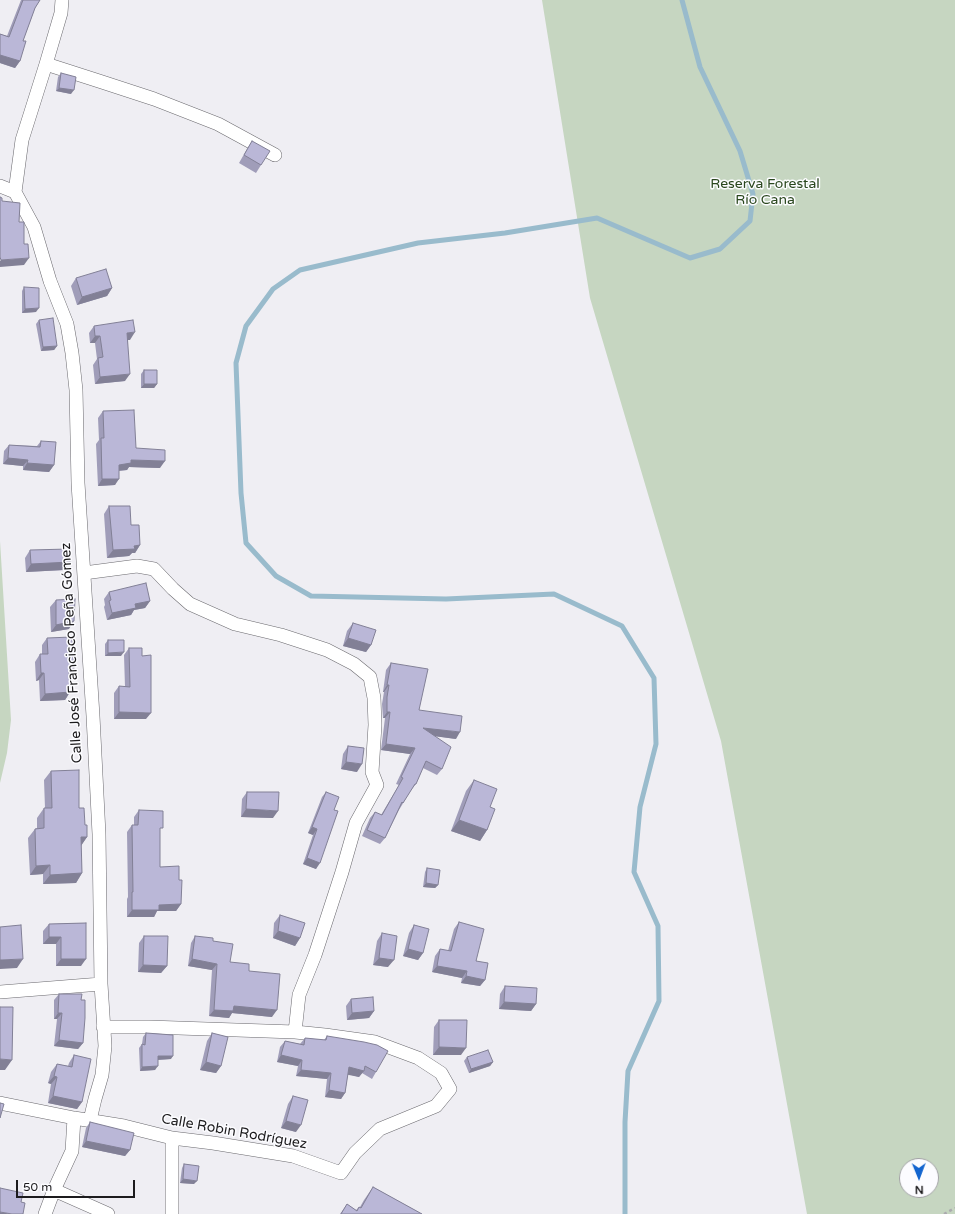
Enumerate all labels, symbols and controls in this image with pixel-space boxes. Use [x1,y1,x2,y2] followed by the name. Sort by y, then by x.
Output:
[710,176,820,208] park label: Reserva Forestal Río Cana
[58,542,86,764] street label: Calle José Francisco Peña Gómez
[160,1111,308,1153] street label: Calle Robin Rodríguez
[899,1158,939,1198] north arrow
[18,1172,137,1198] scale bar
[23,1180,52,1194] text: 50 m
[915,1183,924,1196] text: N

